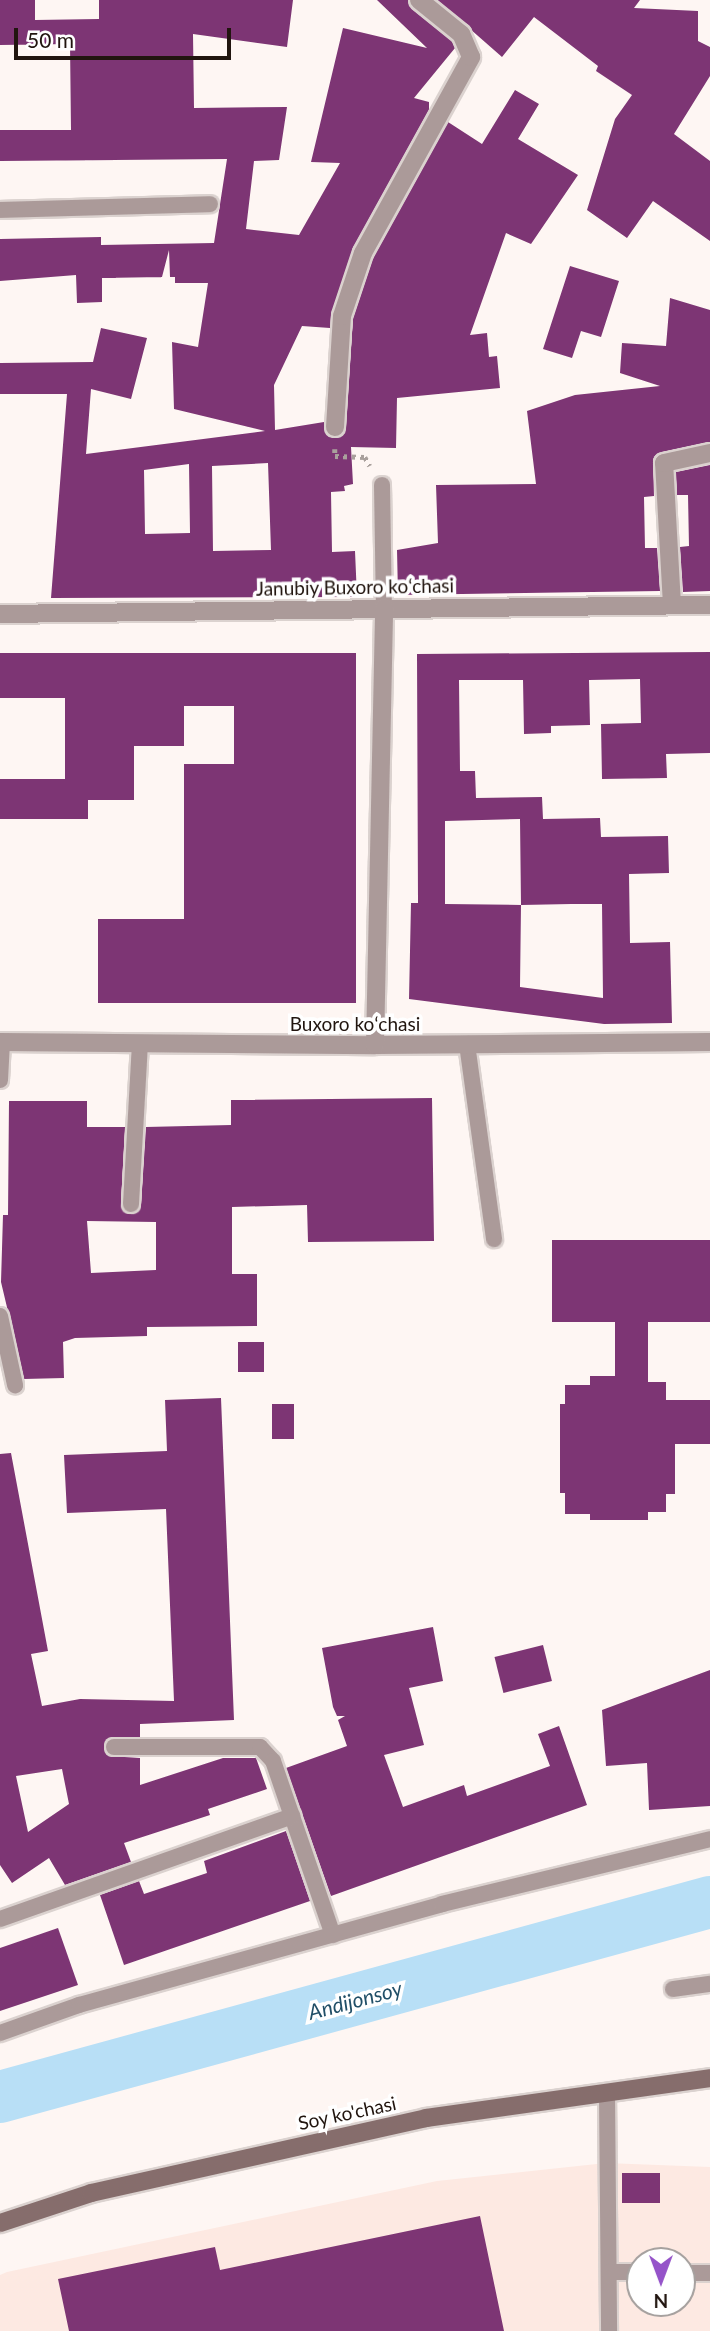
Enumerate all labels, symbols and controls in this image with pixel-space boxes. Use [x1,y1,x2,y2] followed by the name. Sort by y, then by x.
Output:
[18,14,234,58] scale bar
[27,27,74,52] text: 50 m
[256,574,454,600] street label: Janubiy Buxoro koʻchasi
[290,1013,420,1035] street label: Buxoro koʻchasi
[305,1975,405,2025] water label: Andijonsoy
[296,2091,398,2135] street label: Soy ko'chasi
[626,2247,696,2317] north arrow
[654,2290,668,2313] text: N

